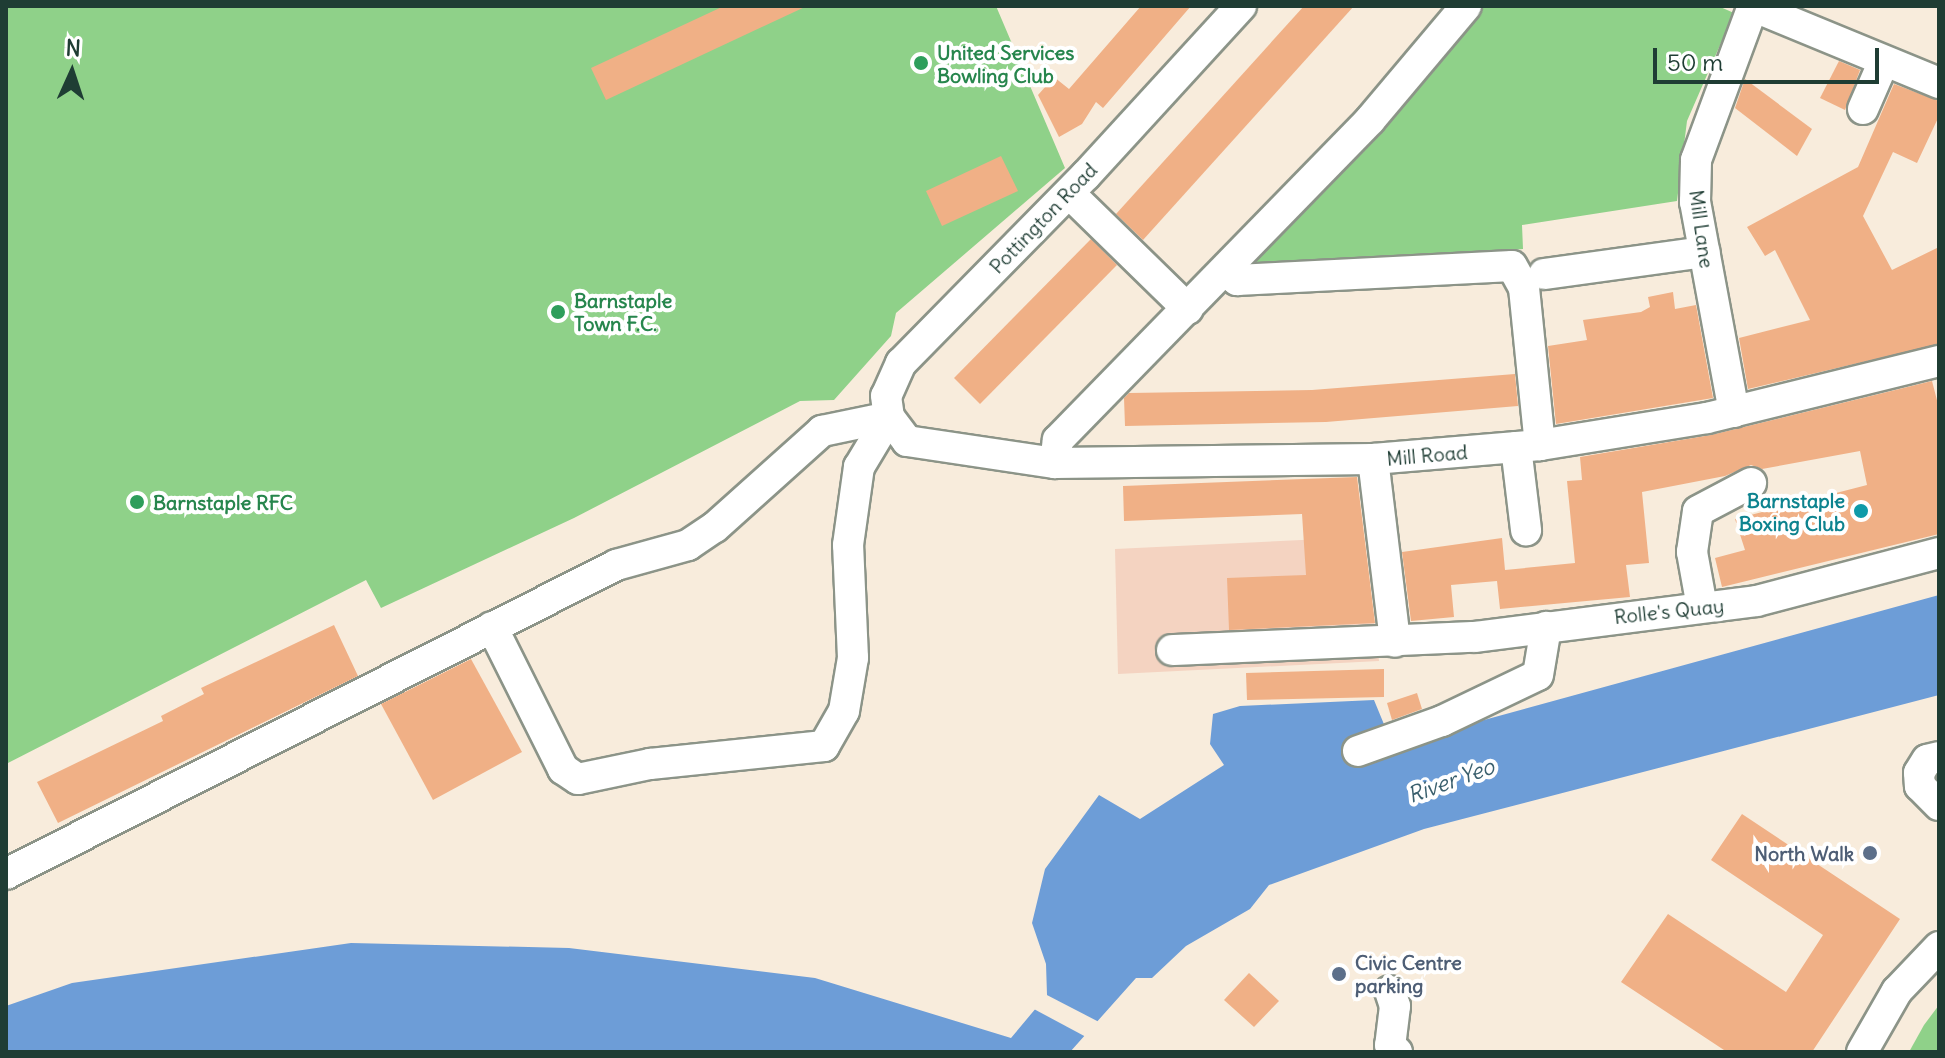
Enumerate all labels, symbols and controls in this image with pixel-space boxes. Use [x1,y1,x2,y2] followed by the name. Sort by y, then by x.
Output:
[32,32,112,112] north arrow
[1657,32,1883,82] scale bar
[65,34,82,62] text: N
[937,40,1074,87] place label: United Services Bowling Club
[1667,47,1723,77] text: 50 m
[912,54,930,72] marker: United Services Bowling Club
[984,158,1102,278] street label: Pottington Road
[1685,188,1719,270] street label: Mill Lane
[574,288,672,335] place label: Barnstaple Town F.C.
[549,303,567,321] marker: Barnstaple Town F.C.
[1385,440,1469,470] street label: Mill Road
[1739,488,1845,535] place label: Barnstaple Boxing Club
[153,490,293,514] place label: Barnstaple RFC
[128,493,146,511] marker: Barnstaple RFC
[1852,502,1870,520] marker: Barnstaple Boxing Club
[1613,593,1725,629] street label: Rolle's Quay
[1404,753,1498,809] water label: River Yeo
[1754,841,1854,865] place label: North Walk
[1861,844,1879,862] marker: North Walk
[1355,950,1462,997] place label: Civic Centre parking
[1330,965,1348,983] marker: Civic Centre parking

